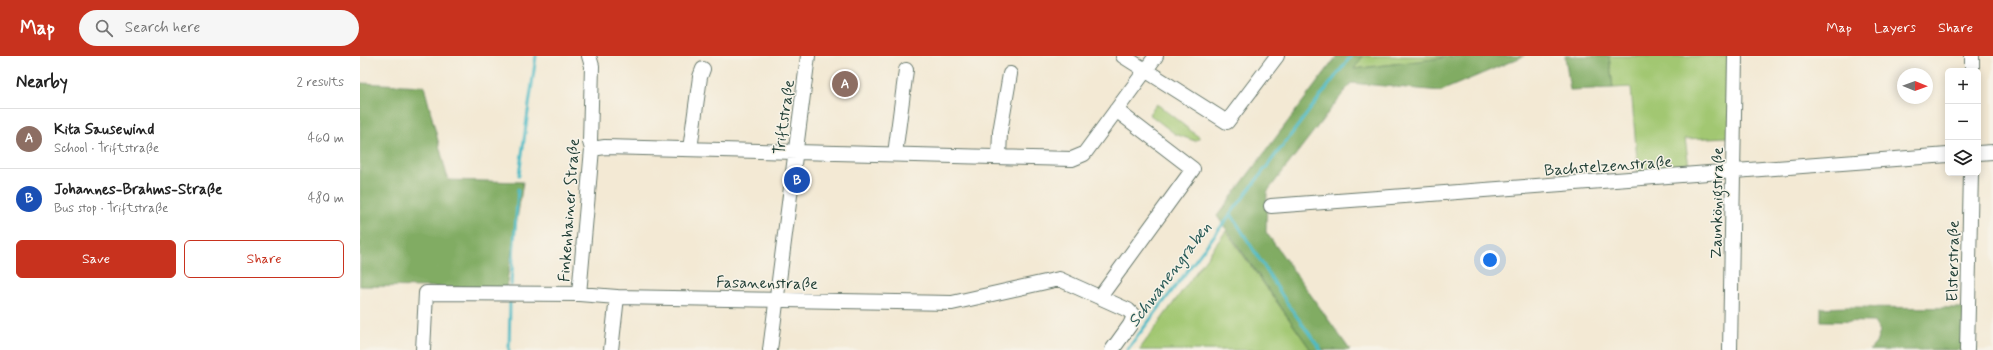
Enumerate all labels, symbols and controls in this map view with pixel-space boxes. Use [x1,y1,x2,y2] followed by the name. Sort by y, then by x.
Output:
[79,10,359,46] search box
[20,16,55,41] text: Map
[93,17,115,39] icon: search
[125,18,200,38] text: Search here
[1826,19,1852,37] text: Map
[1874,19,1916,37] text: Layers
[1938,19,1973,37] text: Share
[1897,68,1933,104] north arrow
[1945,68,1981,176] map controls
[1945,68,1981,104] button: +
[832,69,858,99] pin: A
[16,71,68,93] text: Nearby
[297,74,344,91] text: 2 results
[769,78,800,156] street label: Triftstraße
[1945,104,1981,140] button: −
[54,120,154,140] text: Kita Sausewind
[25,130,33,147] text: A
[308,130,344,147] text: 460 m
[554,137,585,283] street label: Finkenhainer Straße
[54,140,159,157] text: School · Triftstraße
[1945,140,1981,176] button: layers
[1706,147,1730,259] street label: Zaunkönigstraße
[1544,152,1673,181] street label: Bachstelzenstraße
[784,165,810,195] pin: B
[54,180,222,200] text: Johannes-Brahms-Straße
[25,190,33,207] text: B
[308,190,344,207] text: 480 m
[54,200,169,217] text: Bus stop · Triftstraße
[1123,218,1217,332] water label: Schwanengraben
[1942,220,1965,302] street label: Elsterstraße
[16,240,176,278] button: Save
[184,240,344,278] button: Share
[1480,250,1500,270] your location
[716,272,818,295] street label: Fasanenstraße

